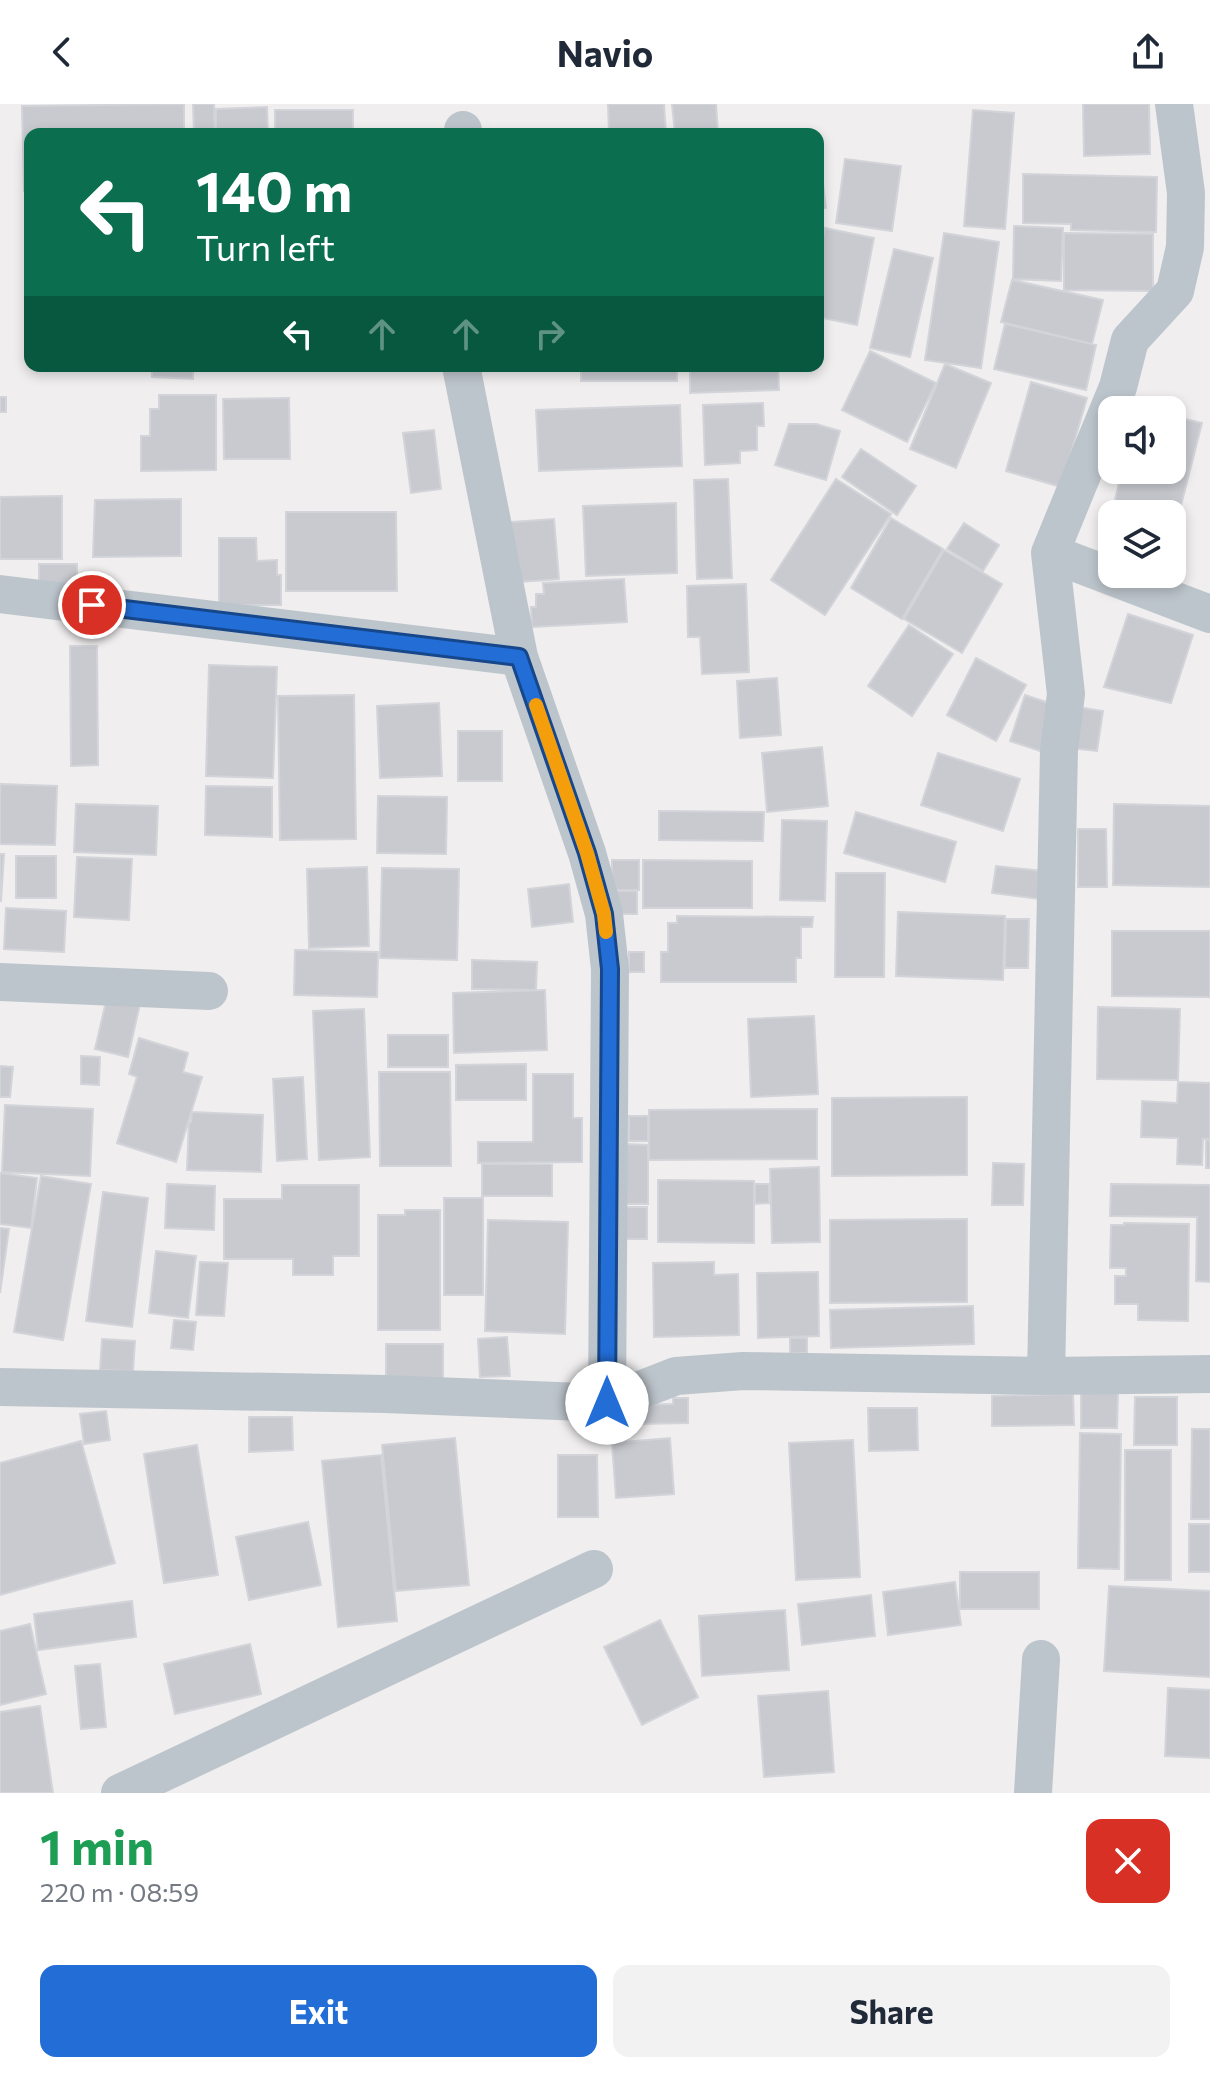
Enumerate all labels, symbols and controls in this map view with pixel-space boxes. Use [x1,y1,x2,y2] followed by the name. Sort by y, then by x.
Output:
[40,30,84,74] icon: back
[557,30,653,74] text: Navio
[1126,30,1170,74] icon: share
[196,155,352,224] text: 140 m
[64,160,168,264] icon: left
[196,224,335,268] text: Turn left
[276,312,320,356] icon: left
[360,312,404,356] icon: ahead
[444,312,488,356] icon: ahead
[528,312,572,356] icon: right
[1098,396,1186,588] map controls
[1098,396,1186,484] button: sound
[1098,500,1186,588] button: layers
[58,571,126,639] pin
[70,583,114,627] icon: arrive
[565,1361,649,1445] position arrow
[40,1816,154,1875] text: 1 min
[1086,1819,1170,1903] button: close
[40,1876,199,1907] text: 220 m · 08:59
[40,1965,597,2057] button: Exit
[613,1965,1170,2057] button: Share

